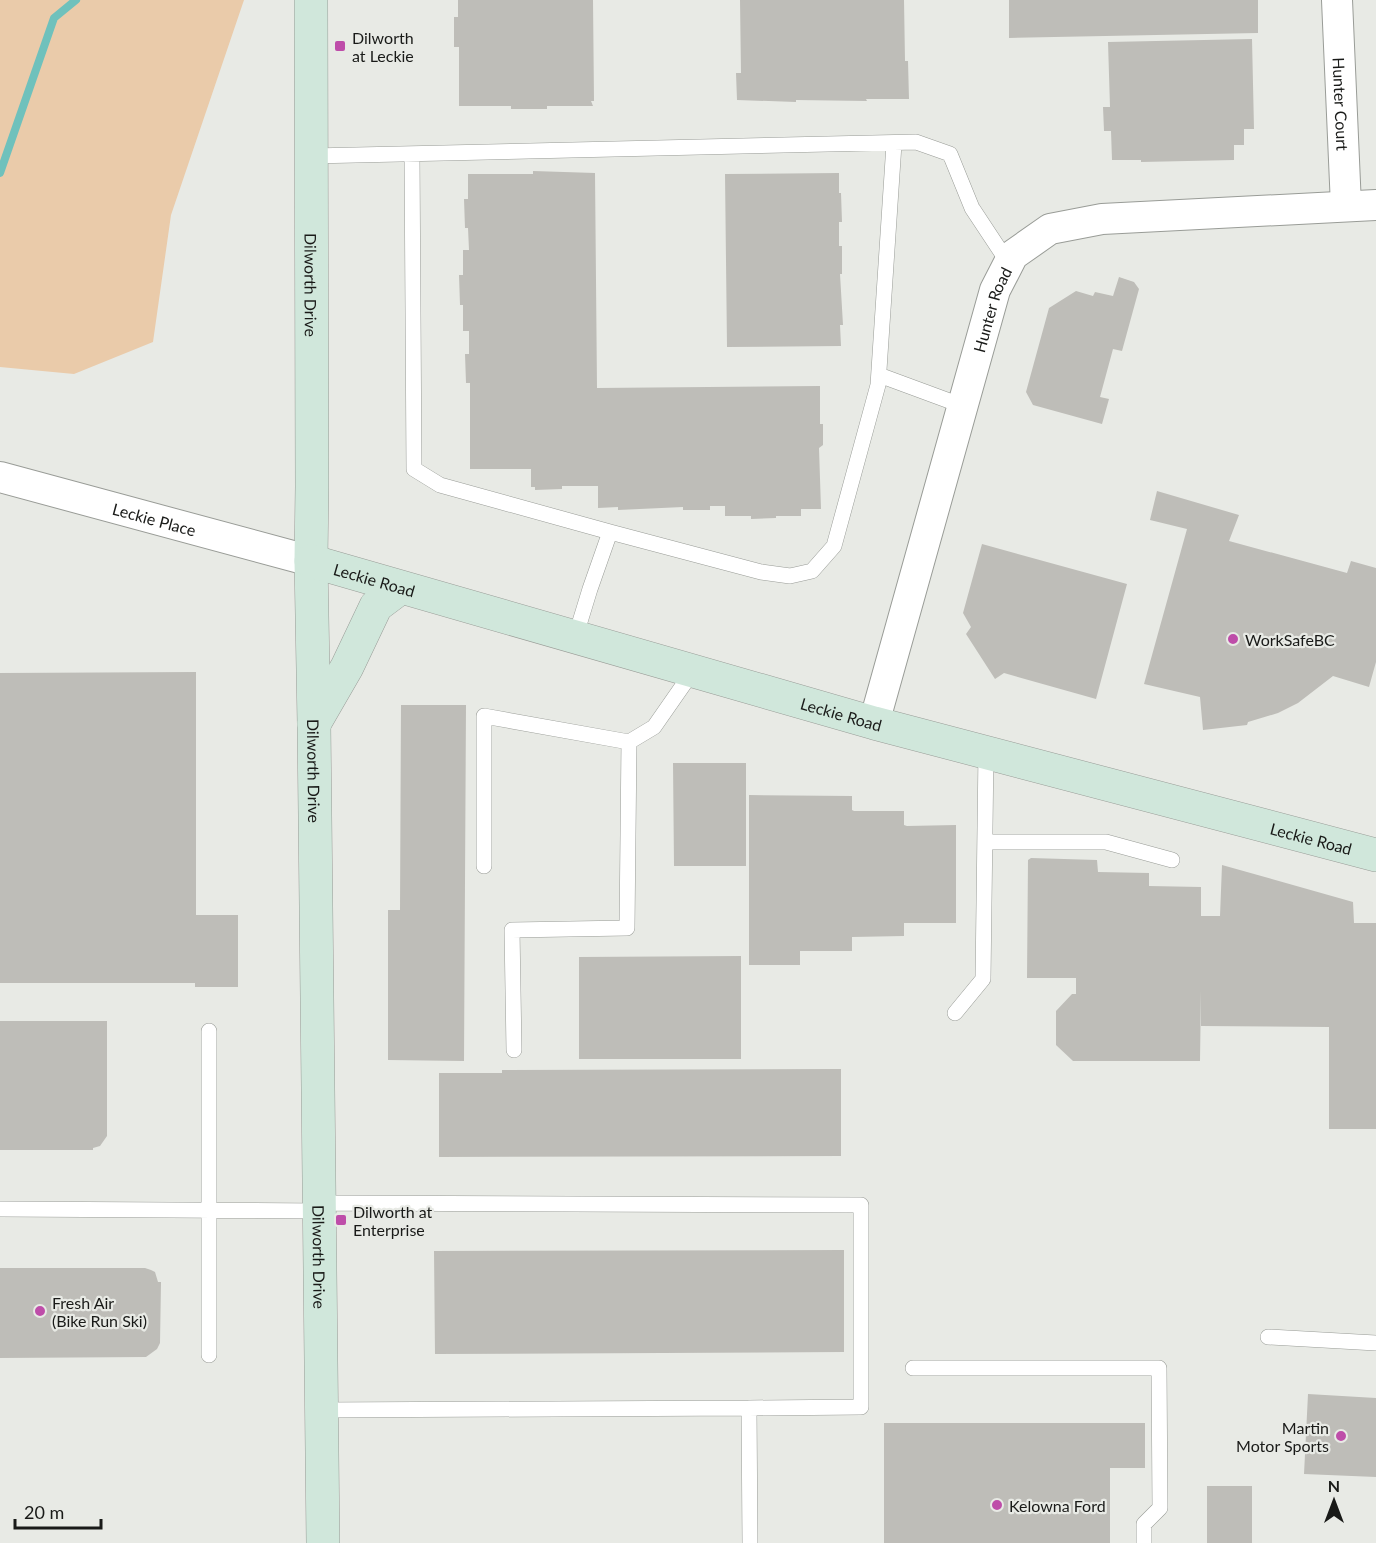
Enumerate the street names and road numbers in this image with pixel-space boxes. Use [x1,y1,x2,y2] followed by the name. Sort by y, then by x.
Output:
[1330,57,1353,151] street label: Hunter Court
[302,233,321,337] street label: Dilworth Drive
[969,263,1015,354] street label: Hunter Road
[111,498,198,539] street label: Leckie Place
[332,559,417,600] street label: Leckie Road
[799,693,884,734] street label: Leckie Road
[304,719,325,823] street label: Dilworth Drive
[1268,818,1354,858] street label: Leckie Road
[310,1205,330,1309] street label: Dilworth Drive

